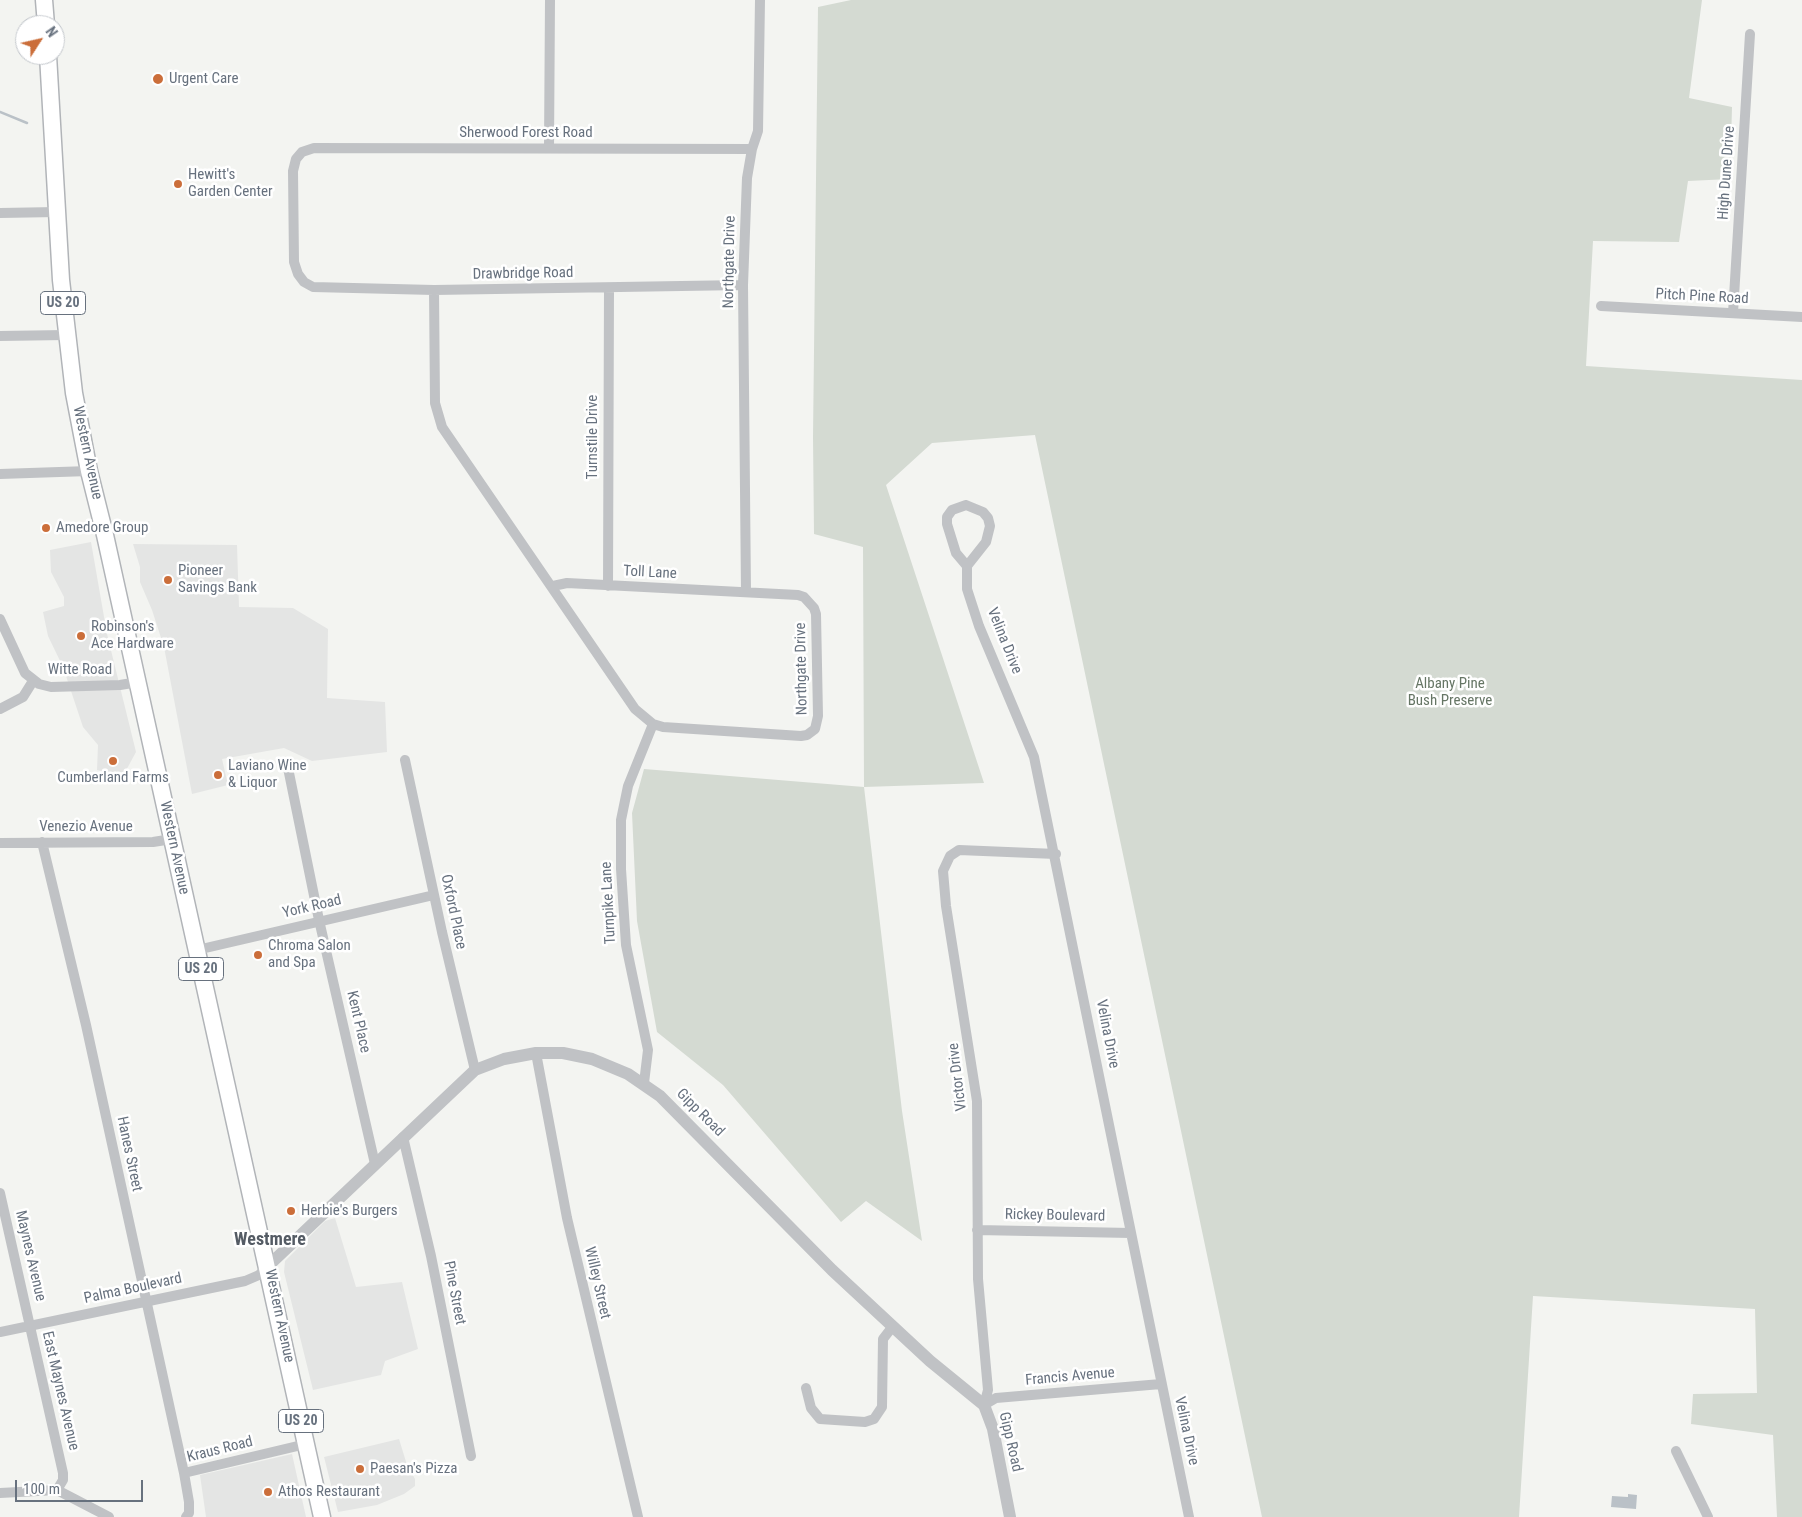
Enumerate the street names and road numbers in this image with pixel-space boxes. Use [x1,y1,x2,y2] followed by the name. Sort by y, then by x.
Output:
[459,124,593,142] street label: Sherwood Forest Road
[1715,125,1739,221] street label: High Dune Drive
[720,215,740,309] street label: Northgate Drive
[473,264,573,284] street label: Drawbridge Road
[1655,286,1749,308] street label: Pitch Pine Road
[40,292,86,314] road number: US 20
[584,395,602,479] street label: Turnstile Drive
[68,405,106,501] street label: Western Avenue
[623,563,677,583] street label: Toll Lane
[983,605,1025,677] street label: Velina Drive
[792,622,812,716] street label: Northgate Drive
[48,661,112,679] street label: Witte Road
[155,800,193,896] street label: Western Avenue
[39,818,133,836] street label: Venezio Avenue
[598,861,620,945] street label: Turnpike Lane
[436,873,470,951] street label: Oxford Place
[281,892,343,922] street label: York Road
[178,958,224,981] road number: US 20
[342,989,374,1055] street label: Kent Place
[1092,998,1122,1070] street label: Velina Drive
[945,1042,971,1112] street label: Victor Drive
[672,1085,728,1141] street label: Gipp Road
[112,1115,146,1193] street label: Hanes Street
[1005,1206,1105,1226] street label: Rickey Boulevard
[11,1209,49,1303] street label: Maynes Avenue
[580,1245,614,1321] street label: Willey Street
[439,1260,469,1326] street label: Pine Street
[260,1268,298,1364] street label: Western Avenue
[82,1270,184,1308] street label: Palma Boulevard
[38,1330,82,1452] street label: East Maynes Avenue
[1025,1364,1115,1390] street label: Francis Avenue
[1170,1395,1202,1467] street label: Velina Drive
[278,1410,324,1432] road number: US 20
[994,1410,1026,1474] street label: Gipp Road
[185,1433,255,1467] street label: Kraus Road

